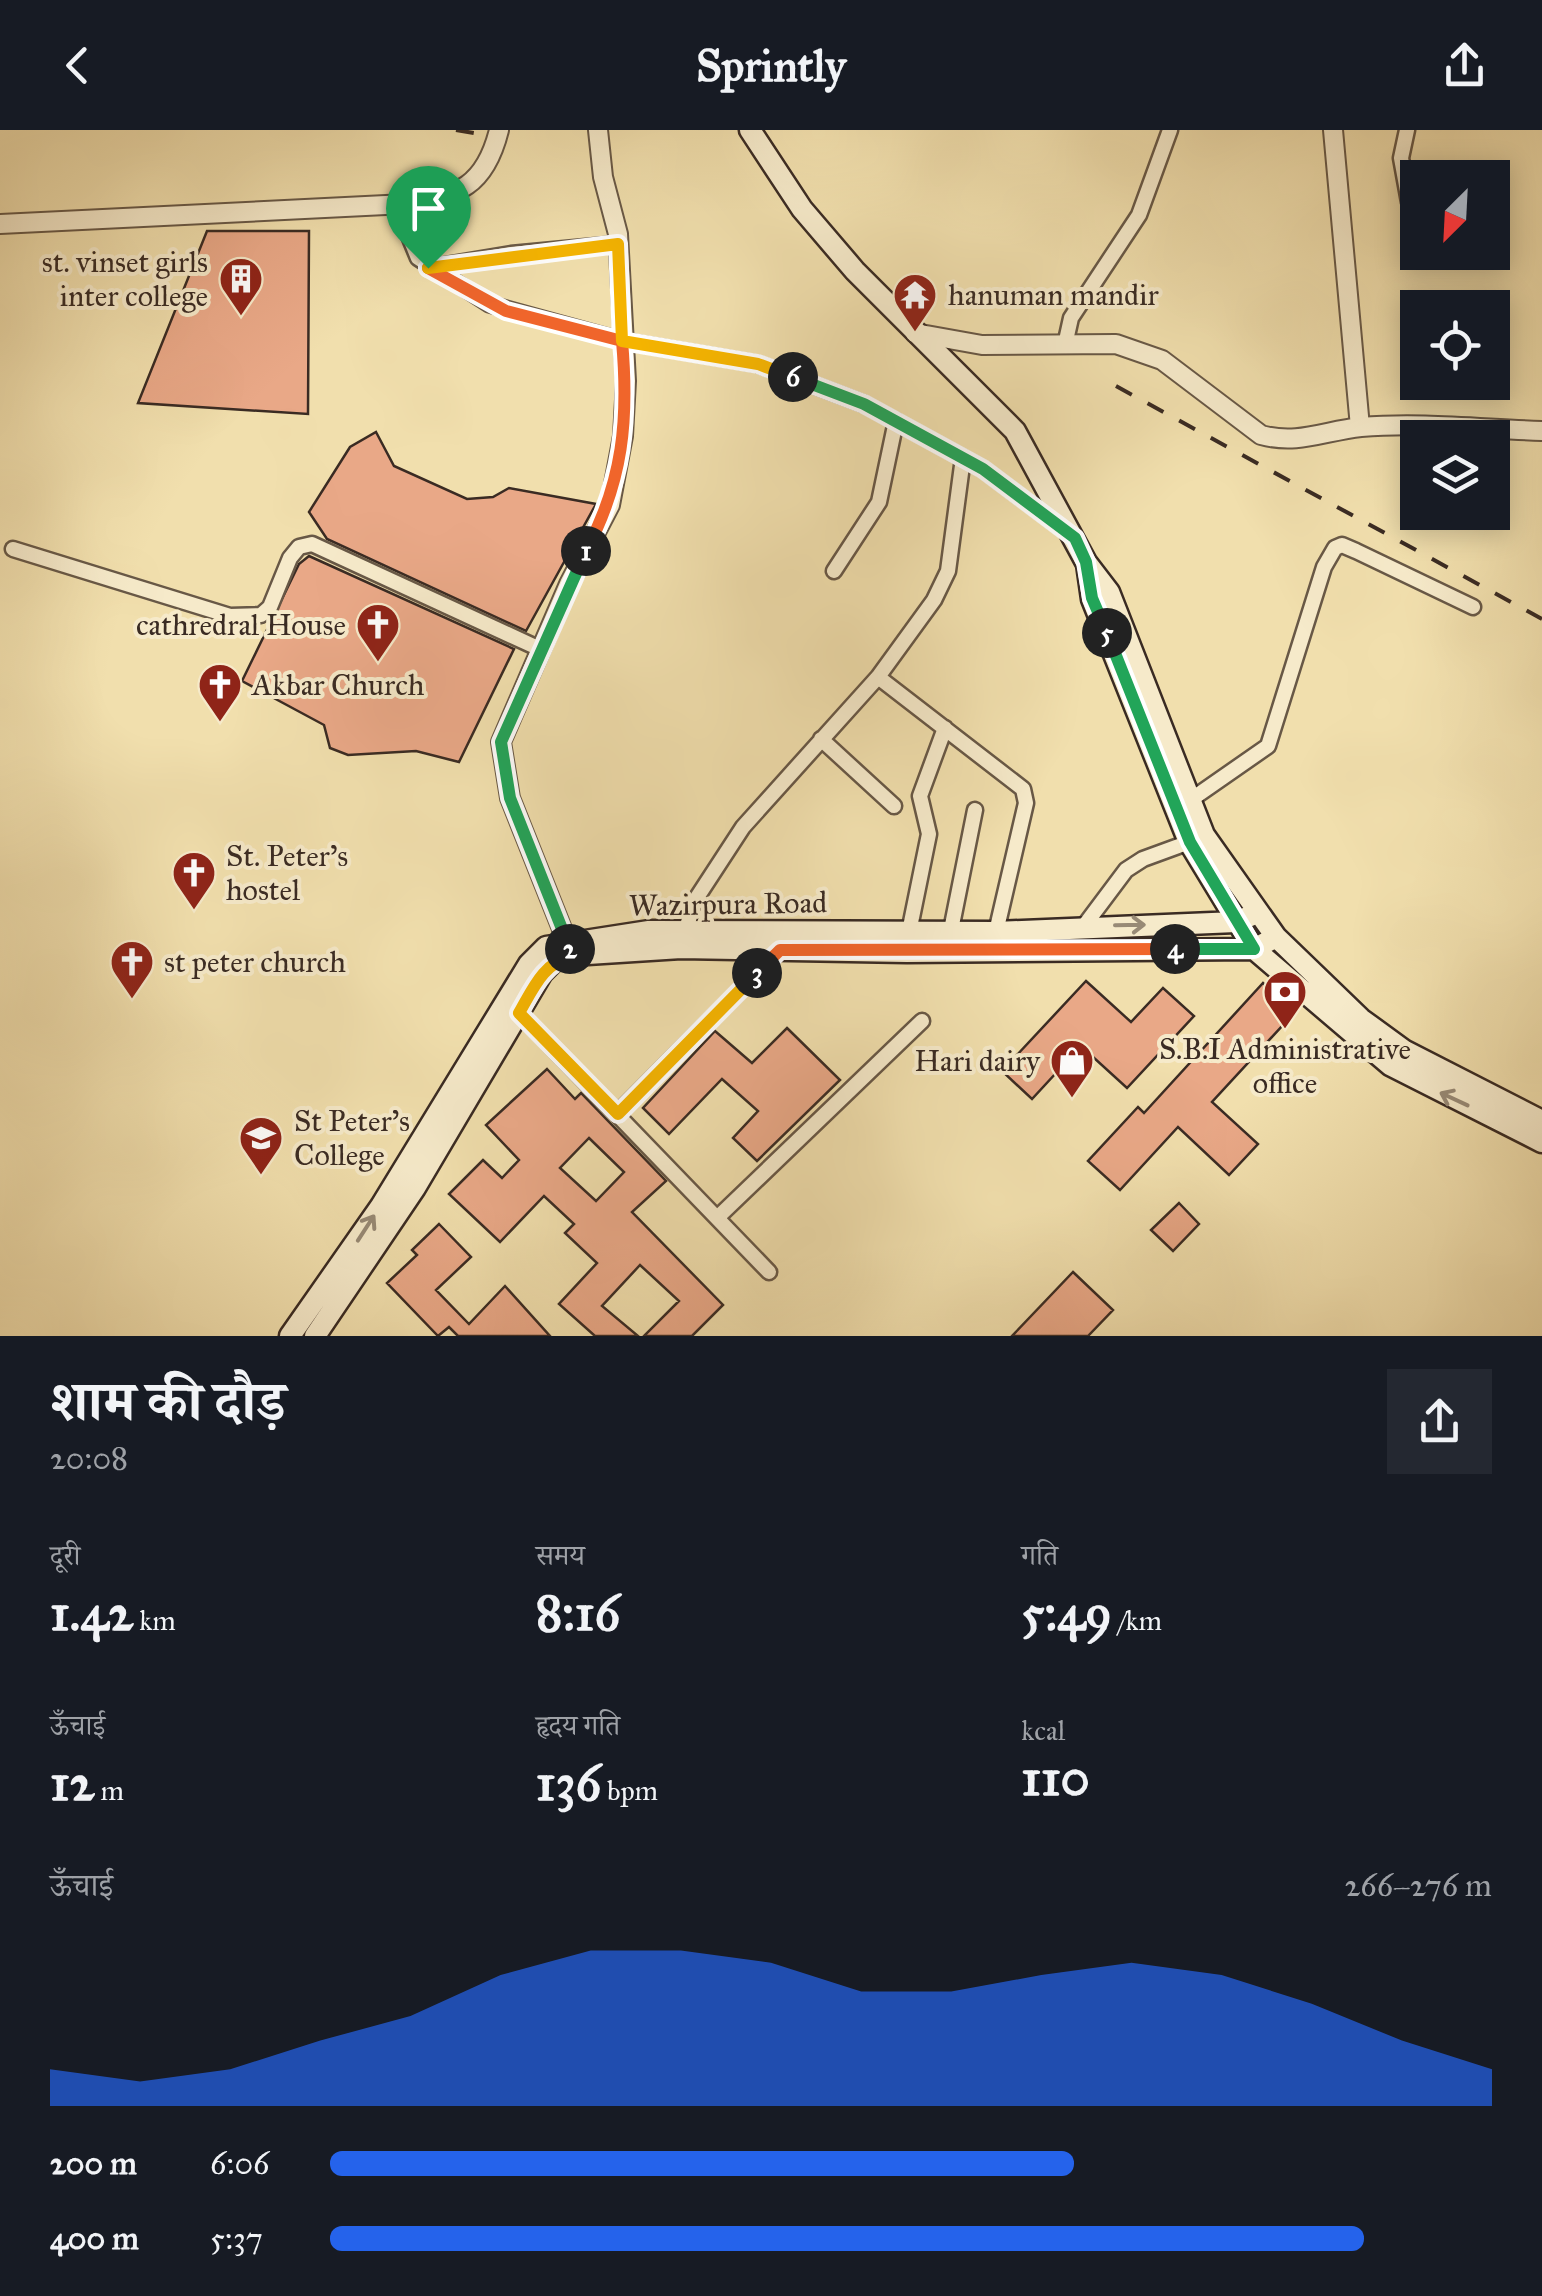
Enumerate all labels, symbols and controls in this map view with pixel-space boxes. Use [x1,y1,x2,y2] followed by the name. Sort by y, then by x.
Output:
[50,38,105,93] icon: back
[696,38,846,93] text: Sprintly
[1437,38,1492,93] icon: share
[1400,160,1510,270] north arrow
[1400,160,1510,530] map controls
[386,166,471,269] pin
[401,181,456,236] icon: arrive
[42,244,208,314] place label: st. vinset girls inter college
[218,256,264,317] building icon: st. vinset girls inter college
[892,272,938,333] temple icon: hanuman mandir
[948,277,1159,313] place label: hanuman mandir
[1400,290,1510,400] button: locate
[768,352,818,402] pin: 6
[786,359,800,394] text: 6
[1400,420,1510,530] button: layers
[561,526,611,576] pin: 1
[580,533,592,568] text: 1
[355,602,401,663] church icon: cathredral House
[136,607,346,643] place label: cathredral House
[1082,608,1132,658] pin: 5
[1100,615,1114,650] text: 5
[197,662,243,723] church icon: Akbar Church
[250,667,425,703] place label: Akbar Church
[226,838,348,908] place label: St. Peter's hostel
[171,850,217,911] church icon: St. Peter's hostel
[629,884,827,924] street label: Wazirpura Road
[1114,916,1146,935] one-way arrow
[545,924,595,974] pin: 2
[1150,924,1200,974] pin: 4
[563,931,577,966] text: 2
[1167,931,1183,966] text: 4
[109,939,155,1000] church icon: st peter church
[164,944,346,980] place label: st peter church
[732,948,782,998] pin: 3
[751,955,763,990] text: 3
[1262,969,1308,1030] bank icon: S.B.I Administrative office
[1159,1031,1411,1101] place label: S.B.I Administrative office
[1049,1038,1095,1099] shop icon: Hari dairy
[914,1043,1041,1079] place label: Hari dairy
[1440,1088,1470,1107] one-way arrow
[294,1103,410,1173] place label: St Peter's College
[238,1115,284,1176] school or university icon: St Peter's College
[356,1214,377,1242] one-way arrow
[50,1368,286,1435] text: शाम की दौड़
[1387,1369,1492,1474] button: share
[50,1439,128,1478] text: 20:08
[50,1538,80,1573] text: दूरी
[536,1538,585,1573] text: समय
[1021,1538,1058,1573] text: गति
[50,1583,133,1644] text: 1.42
[536,1583,620,1644] text: 8:16
[1021,1583,1112,1644] text: 5:49
[133,1603,176,1638] text: km
[1112,1603,1162,1638] text: /km
[50,1708,105,1743] text: ऊँचाई
[536,1708,620,1743] text: हृदय गति
[1021,1713,1065,1748] text: kcal
[1021,1748,1090,1809] text: 110
[50,1753,94,1814] text: 12
[536,1753,601,1814] text: 136
[94,1773,124,1808] text: m
[601,1773,658,1808] text: bpm
[50,1866,113,1905] text: ऊँचाई
[1345,1866,1492,1905] text: 266–276 m
[50,2144,137,2183] text: 200 m
[210,2144,270,2183] text: 6:06
[50,2219,139,2258] text: 400 m
[210,2219,263,2258] text: 5:37

